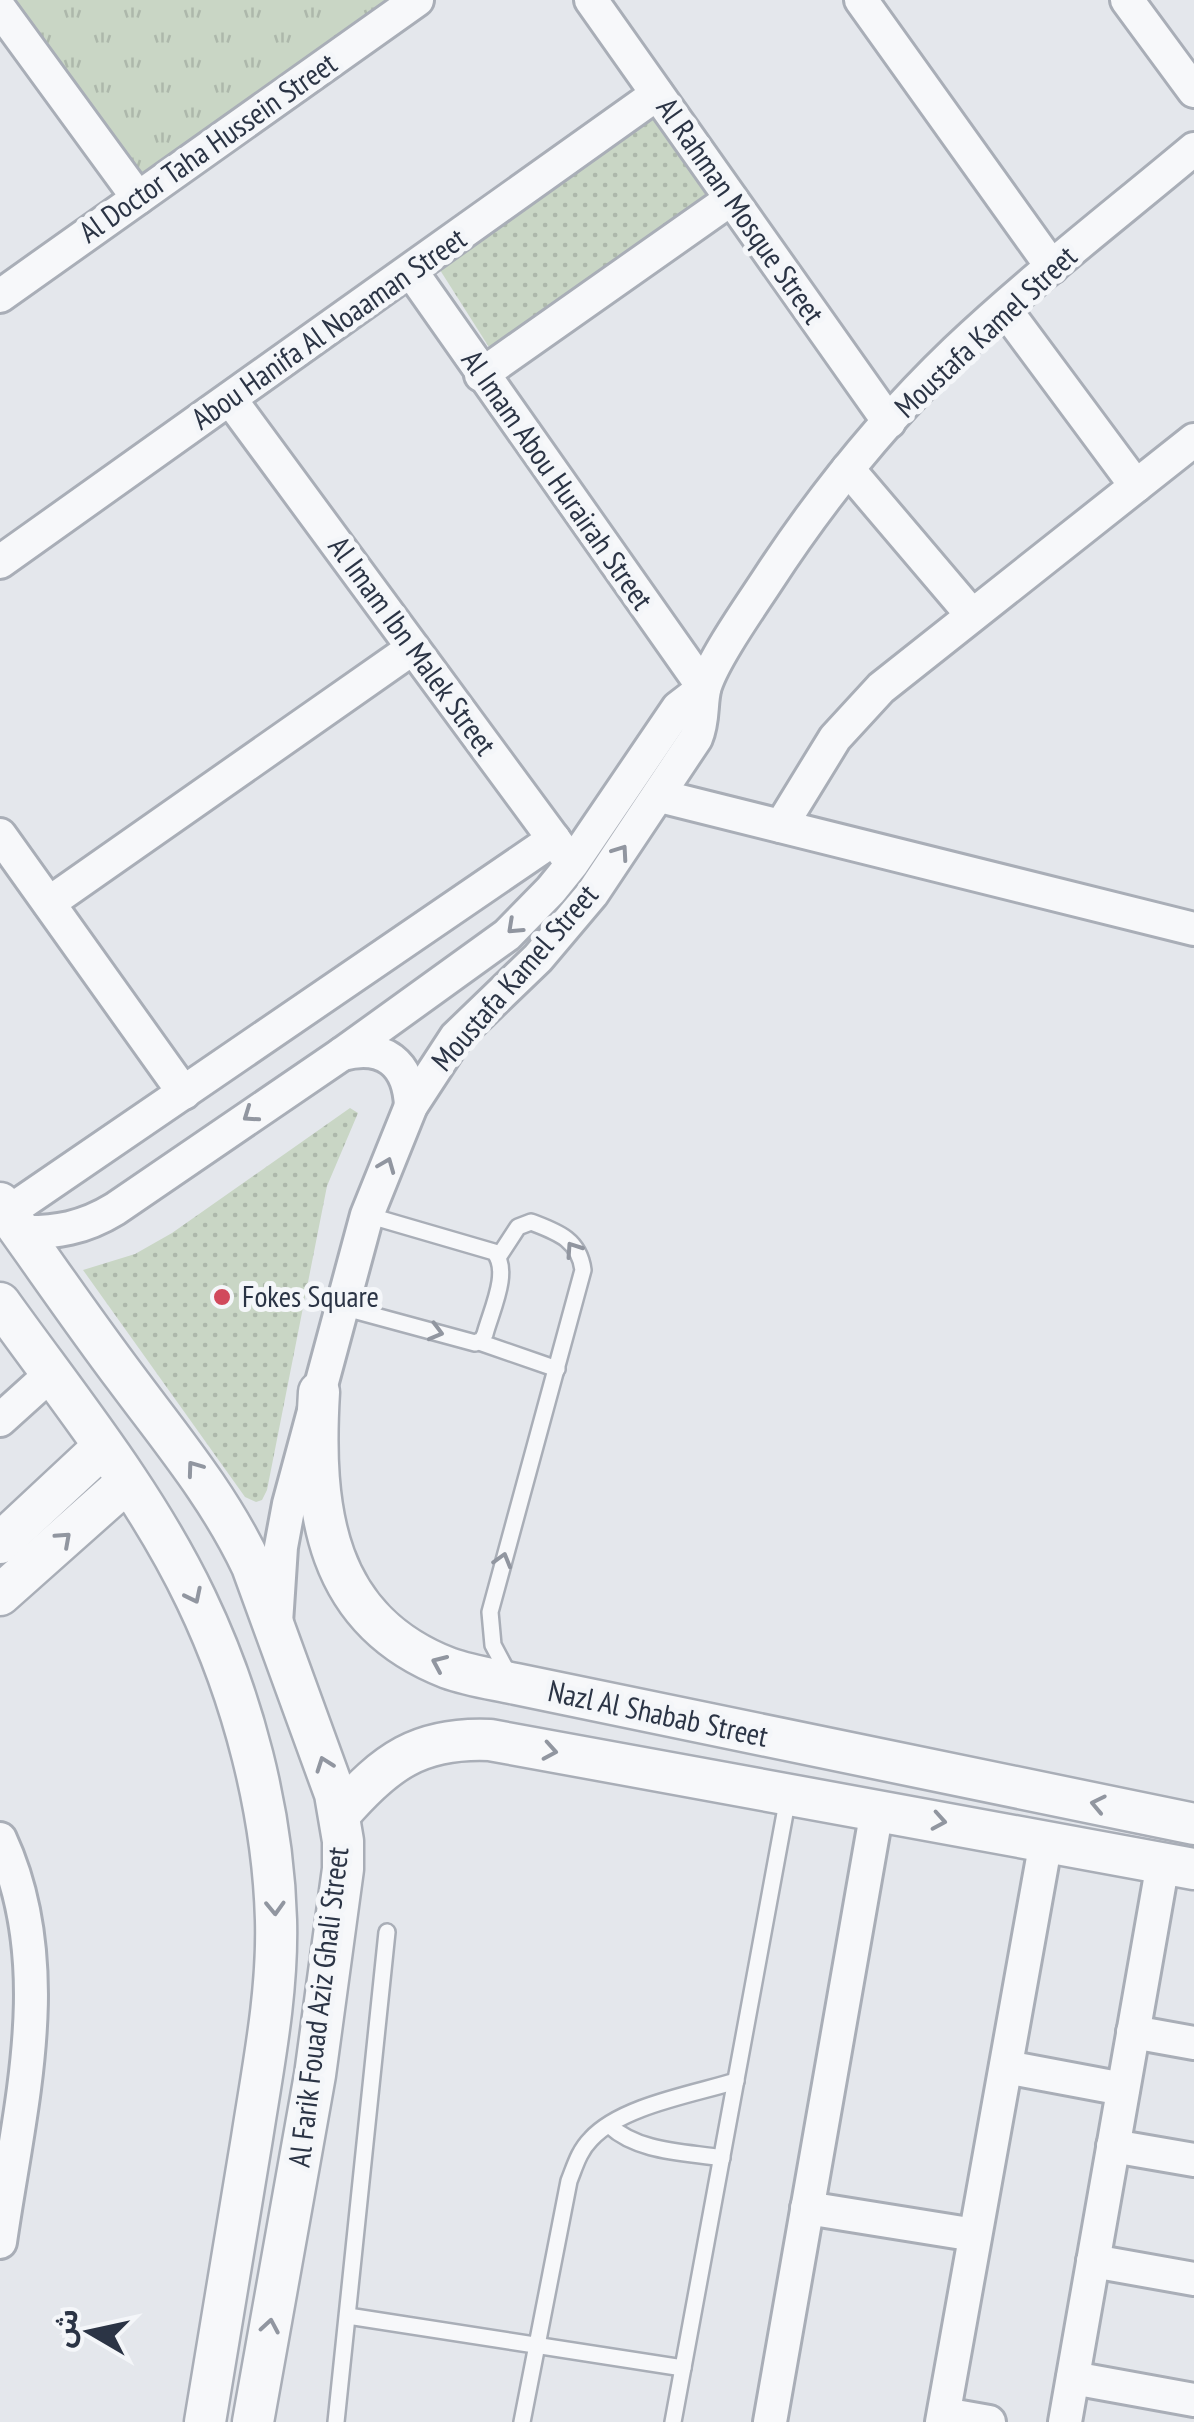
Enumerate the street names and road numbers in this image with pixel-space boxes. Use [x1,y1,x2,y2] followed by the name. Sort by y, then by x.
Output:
[71,43,344,251] street label: Al Doctor Taha Hussein Street
[649,89,834,331] street label: Al Rahman Mosque Street
[183,218,474,437] street label: Abou Hanifa Al Noaaman Street
[886,236,1085,425] street label: Moustafa Kamel Street
[454,342,663,617] street label: Al Imam Abou Hurairah Street
[321,528,506,763] street label: Al Imam Ibn Malek Street
[422,875,606,1079] street label: Moustafa Kamel Street
[545,1670,772,1755] street label: Nazl Al Shabab Street
[279,1844,357,2169] street label: Al Farik Fouad Aziz Ghali Street

